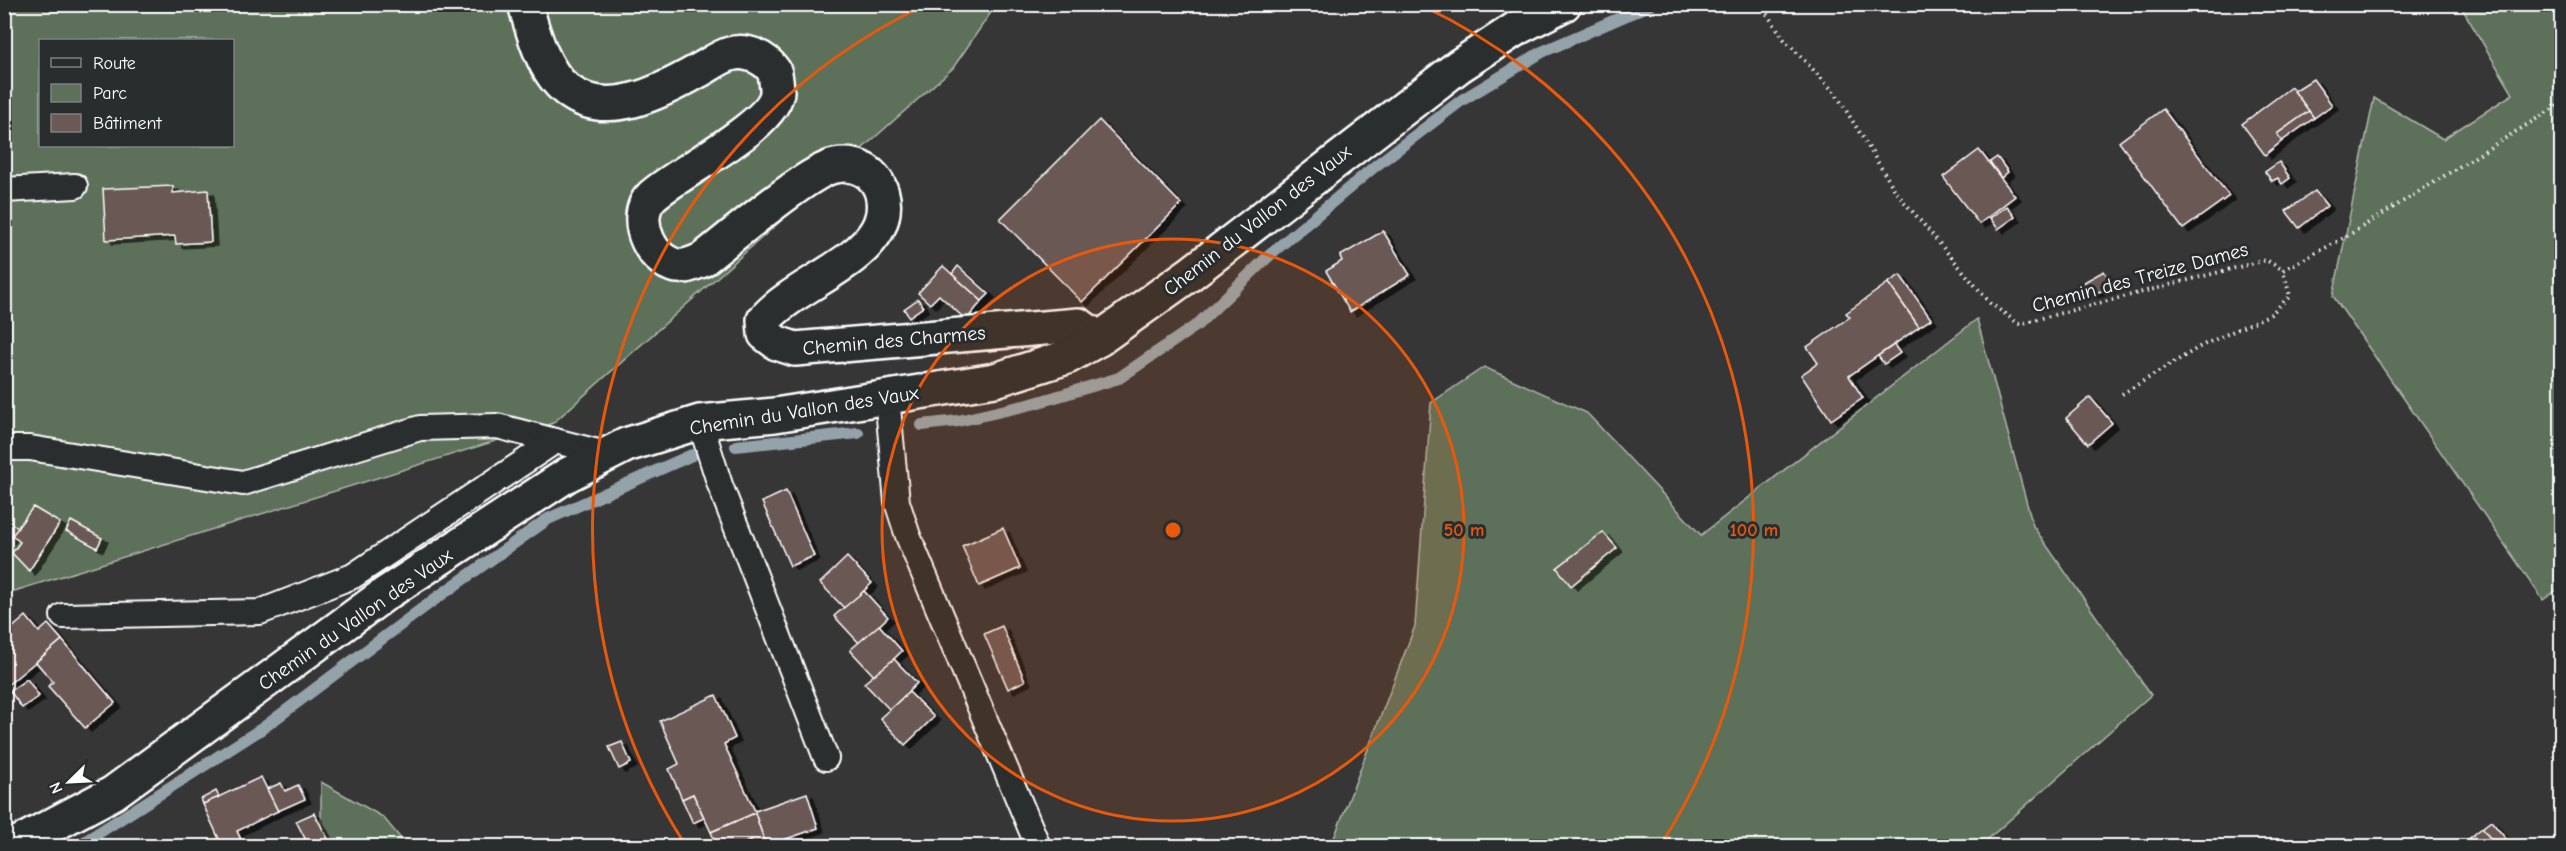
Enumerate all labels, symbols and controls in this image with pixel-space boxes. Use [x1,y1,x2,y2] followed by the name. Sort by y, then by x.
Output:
[39,39,234,147] legend
[93,53,136,74] text: Route
[93,83,127,104] text: Parc
[93,113,163,134] text: Bâtiment
[1159,140,1356,301] street label: Chemin du Vallon des Vaux
[2030,238,2251,317] street label: Chemin des Treize Dames
[802,321,987,360] street label: Chemin des Charmes
[688,381,921,440] street label: Chemin du Vallon des Vaux
[1163,520,1183,540] centre of rings
[1444,520,1484,541] text: 50 m
[1730,520,1778,541] text: 100 m
[254,543,457,695] street label: Chemin du Vallon des Vaux
[39,752,99,812] north arrow
[46,779,67,796] text: N

